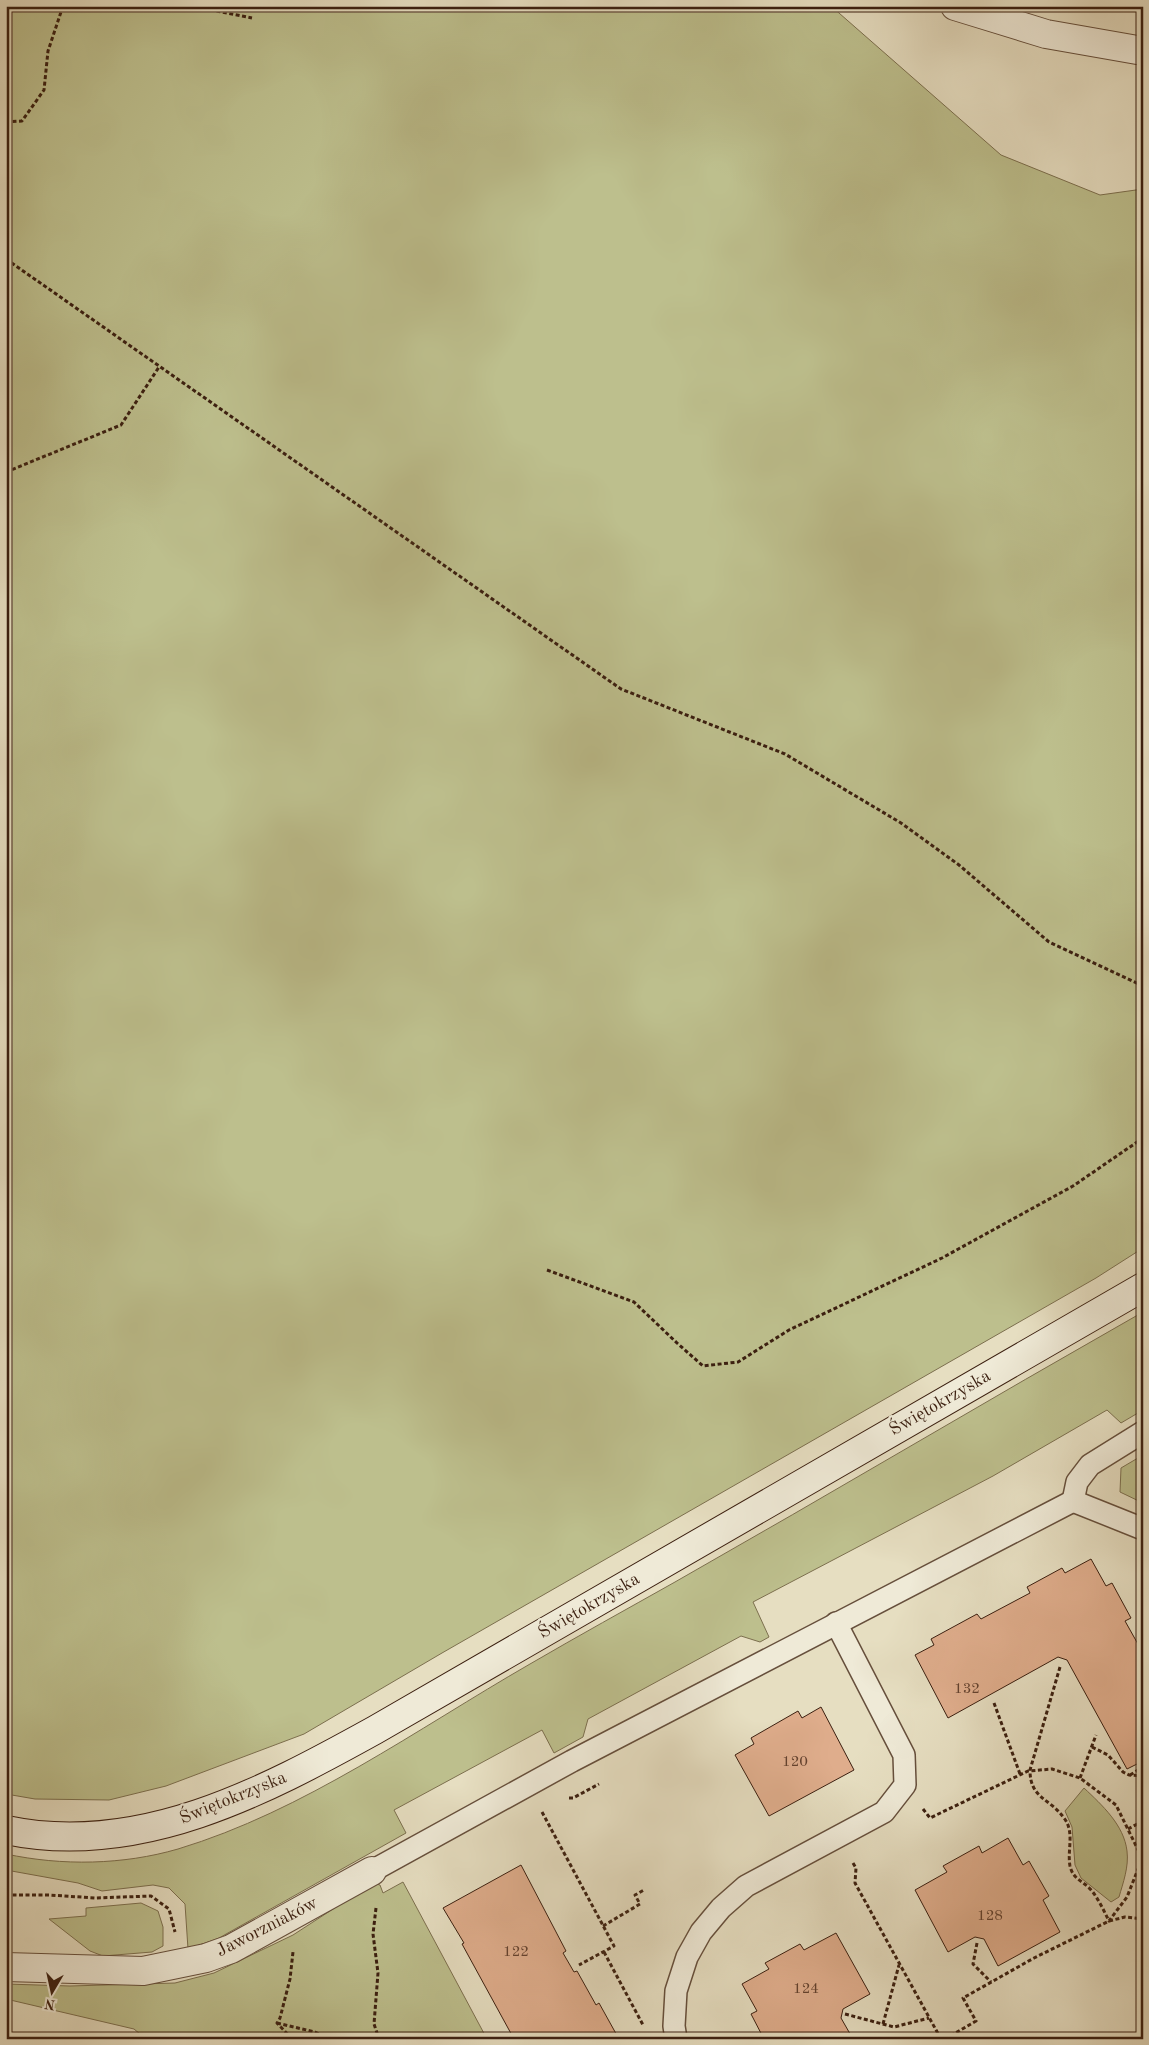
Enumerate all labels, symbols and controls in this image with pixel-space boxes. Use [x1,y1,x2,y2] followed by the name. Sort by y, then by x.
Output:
[884,1362,994,1439] street label: Świętokrzyska
[533,1565,643,1642] street label: Świętokrzyska
[954,1682,980,1697] house number: 132
[782,1755,808,1770] house number: 120
[175,1764,289,1828] street label: Świętokrzyska
[213,1894,321,1960] street label: Jaworzniaków
[977,1909,1003,1924] house number: 128
[503,1945,529,1960] house number: 122
[28,1968,78,2018] north arrow
[793,1982,819,1997] house number: 124
[43,1996,57,2012] text: N

